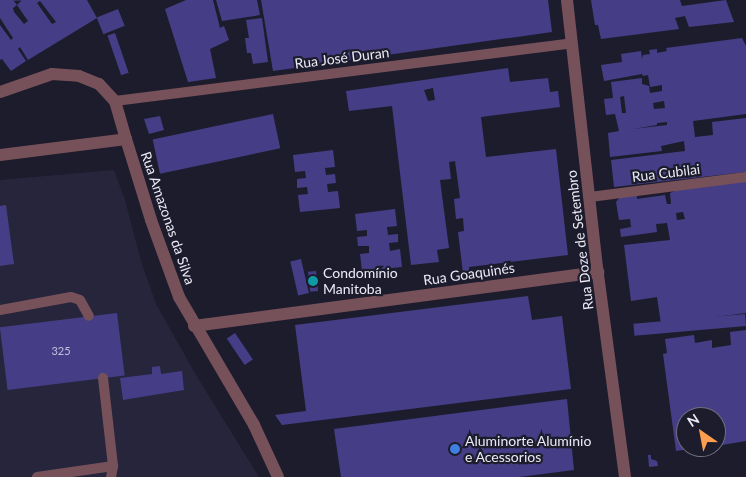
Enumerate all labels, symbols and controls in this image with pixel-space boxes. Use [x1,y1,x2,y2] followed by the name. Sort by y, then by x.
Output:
[294,44,390,72] street label: Rua José Duran
[137,149,199,287] street label: Rua Amazonas da Silva
[631,160,701,186] street label: Rua Cubilai
[563,169,597,311] street label: Rua Doze de Setembro
[422,259,516,289] street label: Rua Goaquinés
[323,265,398,298] place label: Condomínio Manitoba
[307,275,319,287] marker: Condomínio Manitoba
[51,344,71,358] house number: 325
[676,407,726,457] north arrow
[684,410,702,430] text: N
[465,433,592,466] place label: Aluminorte Alumínio e Acessorios
[449,443,461,455] marker: Aluminorte Alumínio e Acessorios

